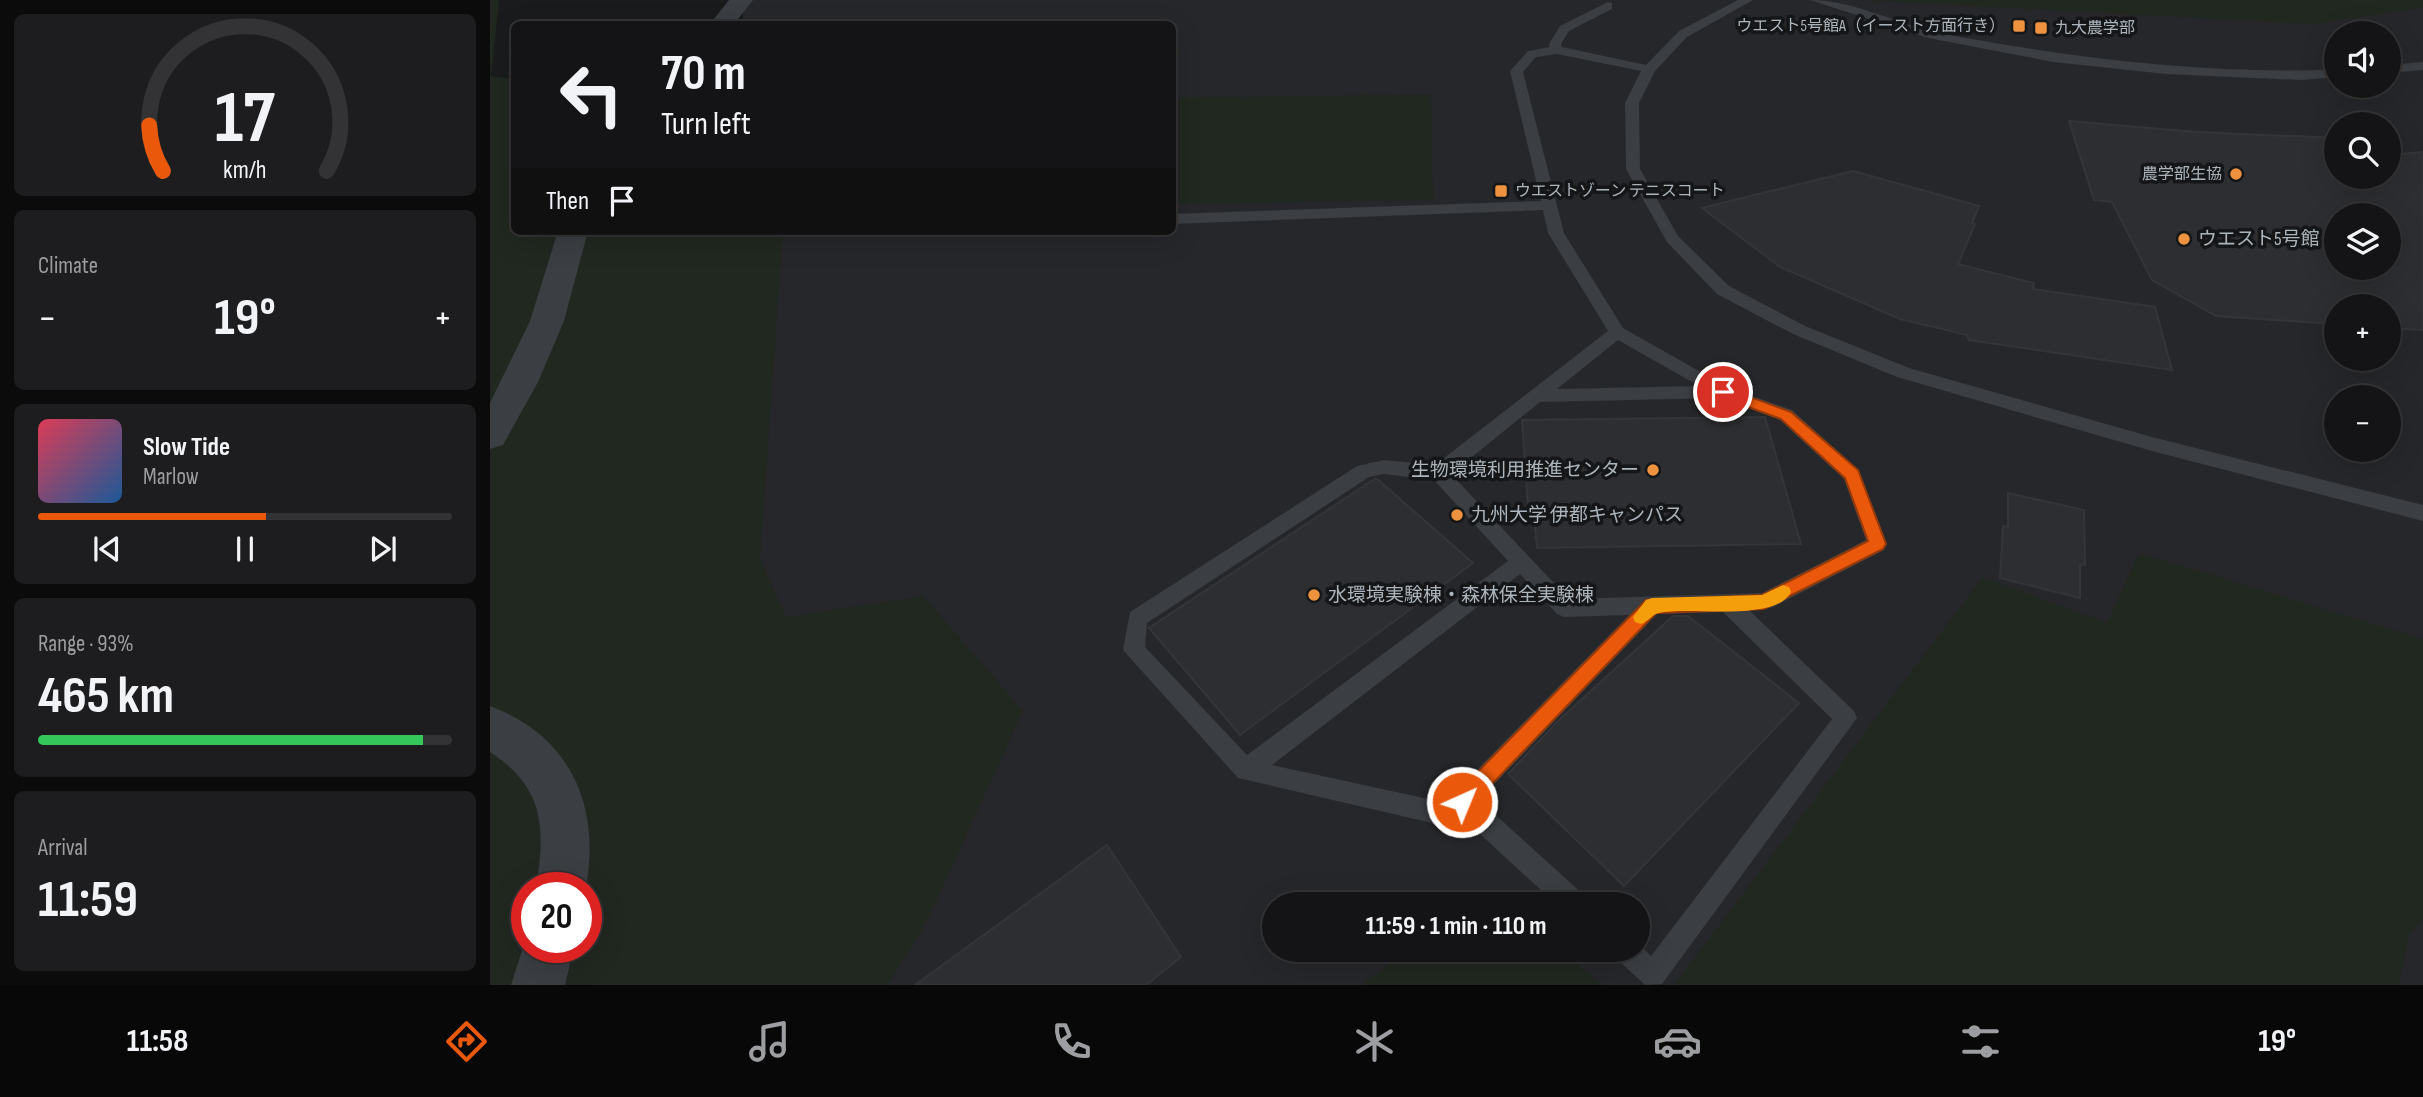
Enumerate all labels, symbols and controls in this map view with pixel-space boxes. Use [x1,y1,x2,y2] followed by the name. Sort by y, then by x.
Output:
[1737,17,2005,36] place label: ウエスト5号館A（イースト方面行き）
[2011,18,2027,34] marker: ウエスト5号館A（イースト方面行き）
[2055,19,2135,38] place label: 九大農学部
[2033,20,2049,36] marker: 九大農学部
[2324,21,2401,462] map controls
[2324,21,2401,98] button: sound
[661,45,746,104] text: 70 m
[546,49,637,140] icon: left
[215,75,275,163] text: 17
[661,105,751,144] text: Turn left
[2324,112,2401,189] button: search
[223,155,267,186] text: km/h
[2142,165,2222,184] place label: 農学部生協
[2228,166,2244,182] marker: 農学部生協
[603,182,641,220] icon: arrive
[1515,182,1725,201] place label: ウエストゾーン テニスコート
[1493,183,1509,199] marker: ウエストゾーン テニスコート
[546,186,589,217] text: Then
[2324,203,2401,280] button: layers
[2198,228,2320,251] place label: ウエスト5号館
[2176,231,2192,247] marker: ウエスト5号館
[38,252,98,280] text: Climate
[214,287,276,350] text: 19°
[2324,294,2401,371] button: +
[38,296,57,341] text: −
[433,296,452,341] text: +
[1693,362,1753,422] pin
[1704,373,1742,411] icon: arrive
[2324,385,2401,462] button: −
[143,432,230,463] text: Slow Tide
[1411,459,1639,482] place label: 生物環境利用推進センター
[1645,462,1661,478] marker: 生物環境利用推進センター
[143,463,199,491] text: Marlow
[1471,504,1683,527] place label: 九州大学 伊都キャンパス
[1449,507,1465,523] marker: 九州大学 伊都キャンパス
[88,530,126,568] icon: previous
[226,530,264,568] icon: pause
[364,530,402,568] icon: next
[1328,584,1594,607] place label: 水環境実験棟・森林保全実験棟
[1306,587,1322,603] marker: 水環境実験棟・森林保全実験棟
[38,630,134,658] text: Range · 93%
[38,665,174,728] text: 465 km
[1425,765,1499,839] position arrow
[38,834,87,862] text: Arrival
[38,869,138,932] text: 11:59
[511,872,602,963] speed limit sign: 20
[1366,911,1546,942] text: 11:59 · 1 min · 110 m
[442,1017,491,1066] icon: directions
[745,1017,794,1066] icon: music
[1047,1017,1096,1066] icon: phone
[1350,1017,1399,1066] icon: climate
[1653,1017,1702,1066] icon: car
[1956,1017,2005,1066] icon: filters
[127,1022,188,1061] text: 11:58
[2258,1022,2296,1061] text: 19°

